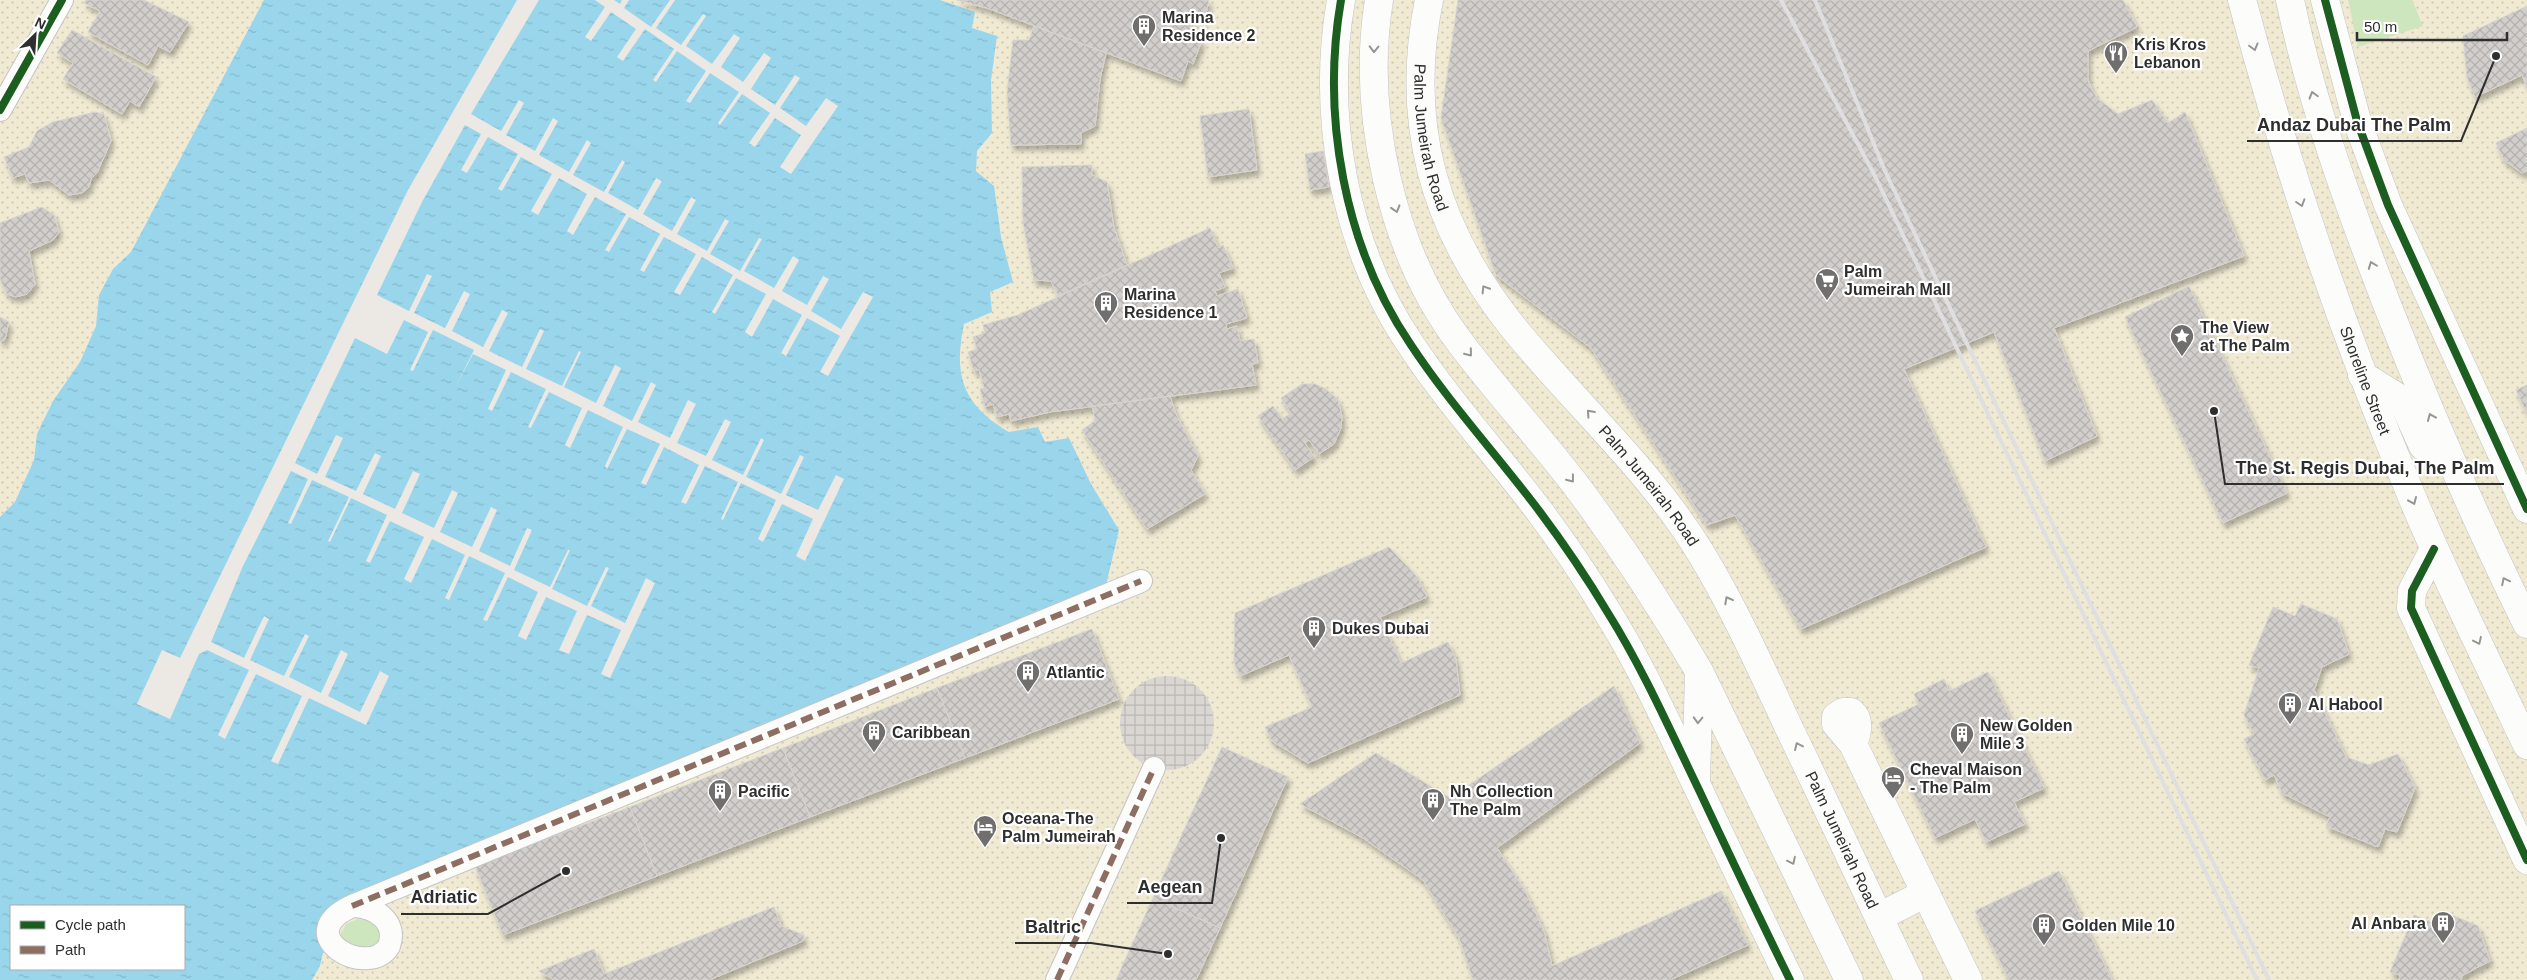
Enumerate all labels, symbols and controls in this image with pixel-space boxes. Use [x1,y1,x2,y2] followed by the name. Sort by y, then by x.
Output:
[1162,9,1255,44] place label: Marina Residence 2
[10,10,60,60] north arrow
[2357,10,2507,42] scale bar
[1131,13,1157,47] building icon: Marina Residence 2
[33,14,48,33] text: N
[2364,18,2397,35] text: 50 m
[2134,36,2206,71] place label: Kris Kros Lebanon
[2103,40,2129,74] restaurant icon: Kris Kros Lebanon
[2249,43,2259,51] one-way arrow
[1369,45,1380,53] one-way arrow
[1411,63,1452,213] street label: Palm Jumeirah Road
[2309,92,2319,100] one-way arrow
[2247,108,2461,141] callout: Andaz Dubai The Palm
[2257,115,2451,135] text: Andaz Dubai The Palm
[2295,198,2305,206] one-way arrow
[1390,204,1400,212] one-way arrow
[2368,262,2378,270] one-way arrow
[1844,263,1951,298] place label: Palm Jumeirah Mall
[1814,267,1840,301] supermarket icon: Palm Jumeirah Mall
[1482,285,1492,294] one-way arrow
[1124,286,1217,321] place label: Marina Residence 1
[1093,290,1119,324] building icon: Marina Residence 1
[2200,319,2290,354] place label: The View at The Palm
[2169,323,2195,357] place icon: The View at The Palm
[2337,324,2394,438] street label: Shoreline Street
[1463,347,1471,356] one-way arrow
[1587,410,1596,419] one-way arrow
[2427,413,2438,422] one-way arrow
[1595,422,1702,549] street label: Palm Jumeirah Road
[2225,451,2504,484] callout: The St. Regis Dubai, The Palm
[2235,458,2495,478] text: The St. Regis Dubai, The Palm
[1565,473,1574,483] one-way arrow
[2407,496,2418,505] one-way arrow
[2501,577,2512,586] one-way arrow
[1724,596,1734,605] one-way arrow
[1301,615,1327,649] building icon: Dukes Dubai
[1332,620,1429,637] place label: Dukes Dubai
[2471,635,2481,644] one-way arrow
[1015,659,1041,693] building icon: Atlantic
[1046,664,1105,681] place label: Atlantic
[2277,691,2303,725] building icon: Al Habool
[2308,696,2383,713] place label: Al Habool
[1692,716,1703,724] one-way arrow
[1980,717,2072,752] place label: New Golden Mile 3
[861,719,887,753] building icon: Caribbean
[1949,721,1975,755] building icon: New Golden Mile 3
[892,724,970,741] place label: Caribbean
[1794,742,1804,751] one-way arrow
[1910,761,2022,796] place label: Cheval Maison - The Palm
[1880,765,1906,799] hotel icon: Cheval Maison - The Palm
[1802,769,1881,911] street label: Palm Jumeirah Road
[707,778,733,812] building icon: Pacific
[738,783,790,800] place label: Pacific
[1450,783,1553,818] place label: Nh Collection The Palm
[1420,787,1446,821] building icon: Nh Collection The Palm
[1002,810,1116,845] place label: Oceana-The Palm Jumeirah
[972,814,998,848] hotel icon: Oceana-The Palm Jumeirah
[1785,856,1796,865] one-way arrow
[1127,870,1212,903] callout: Aegean
[1137,877,1203,897] text: Aegean
[401,881,488,914] callout: Adriatic
[410,887,478,907] text: Adriatic
[10,905,185,970] legend
[1015,910,1091,943] callout: Baltric
[2430,910,2456,944] building icon: Al Anbara
[2031,912,2057,946] building icon: Golden Mile 10
[2351,915,2426,932] place label: Al Anbara
[55,916,126,933] text: Cycle path
[1025,917,1081,937] text: Baltric
[2062,917,2175,934] place label: Golden Mile 10
[55,941,86,958] text: Path

